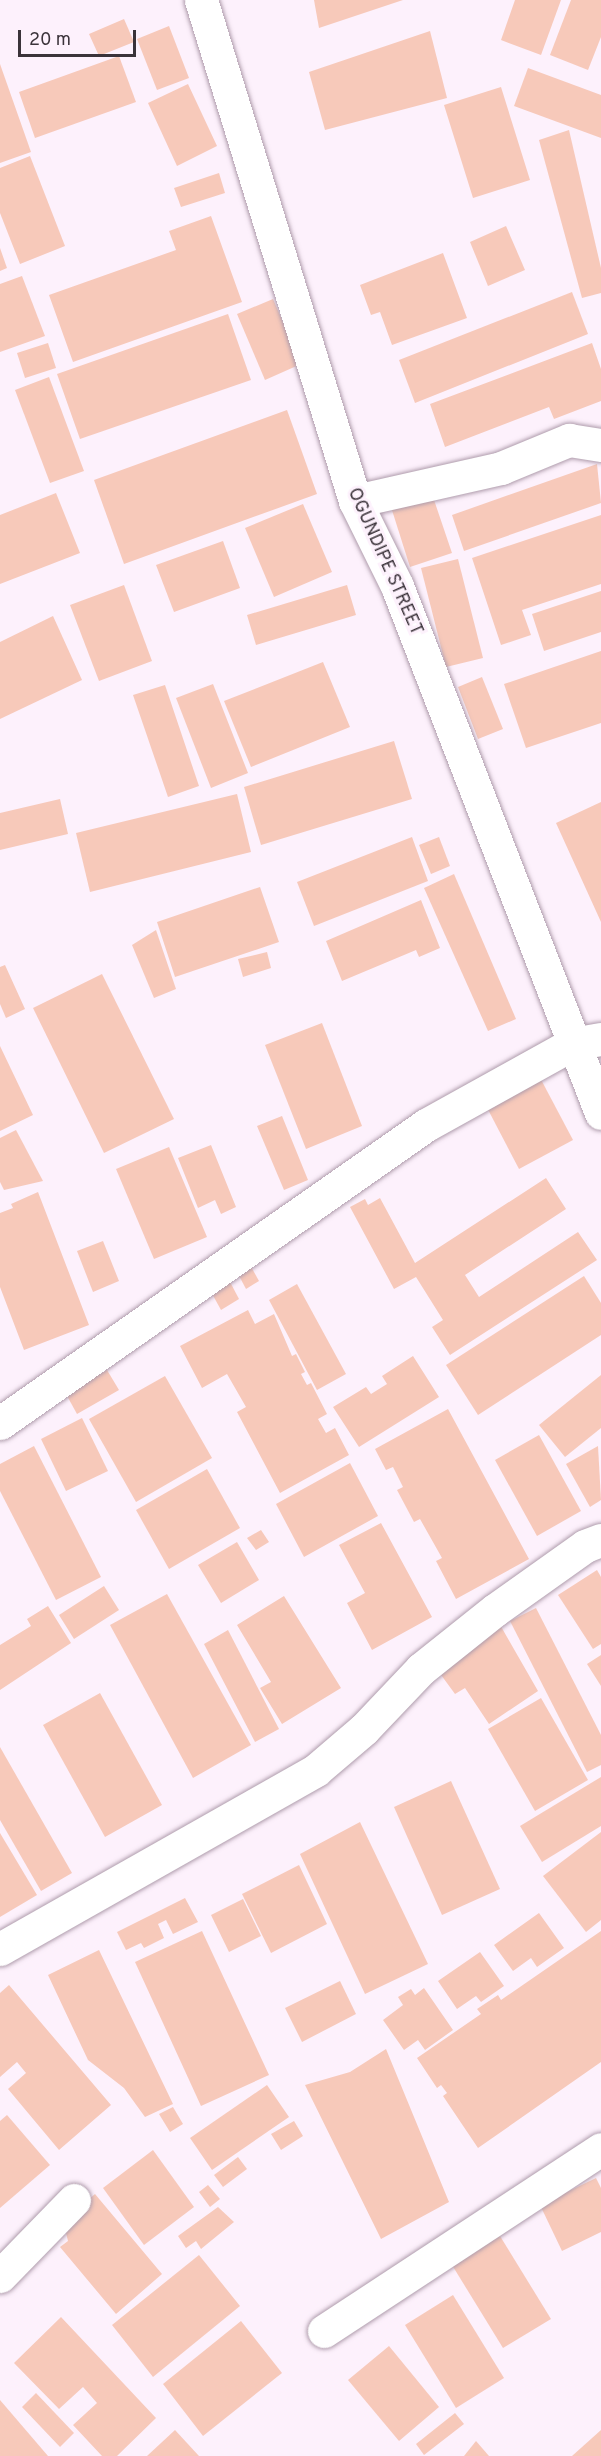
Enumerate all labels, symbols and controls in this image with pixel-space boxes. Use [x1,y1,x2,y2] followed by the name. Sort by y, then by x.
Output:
[21,18,140,56] scale bar
[29,29,71,52] text: 20 m
[342,485,426,639] street label: OGUNDIPE STREET

